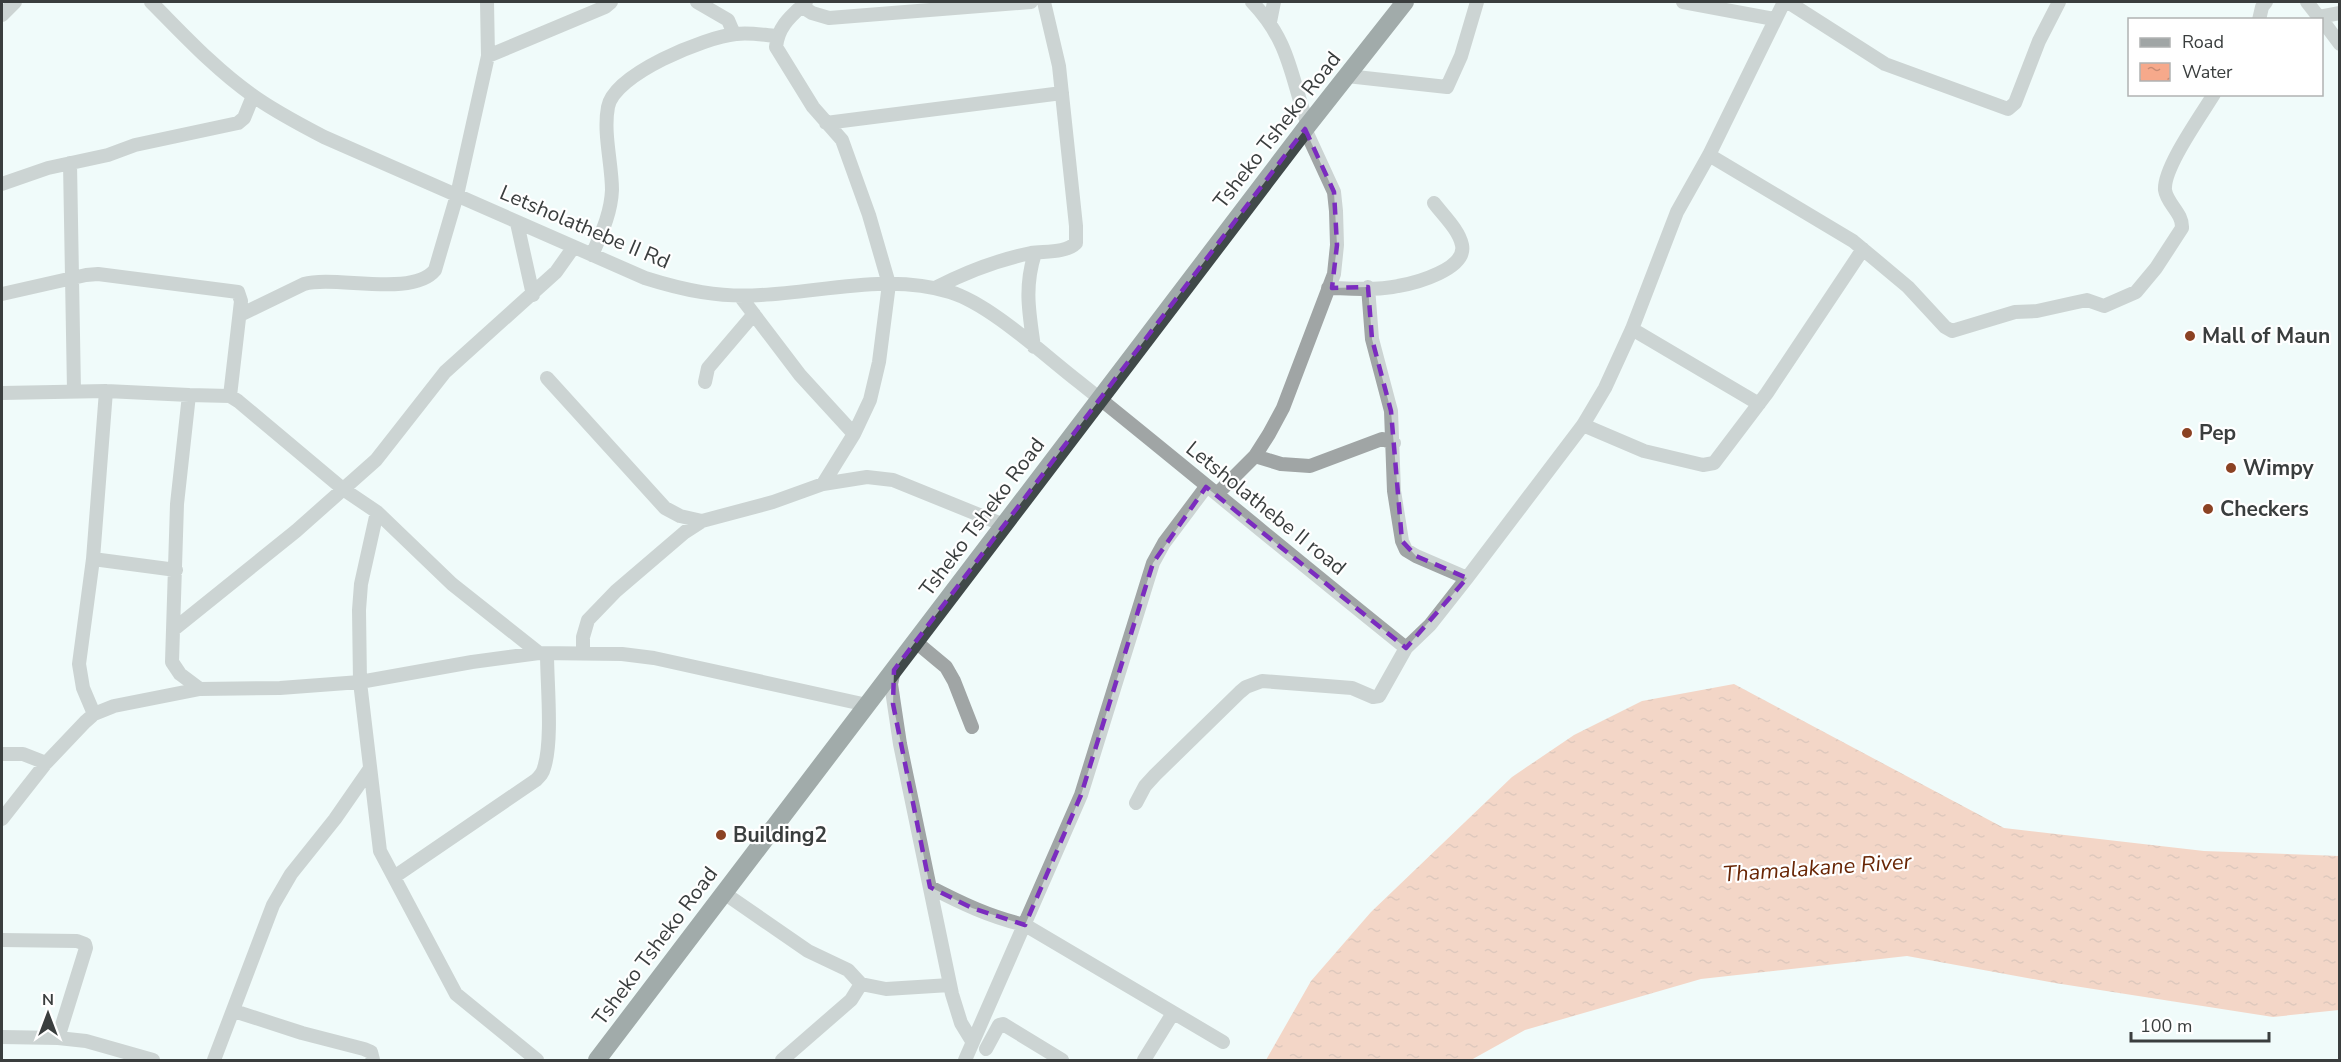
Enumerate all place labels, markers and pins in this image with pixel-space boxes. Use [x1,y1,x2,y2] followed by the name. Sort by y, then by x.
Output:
[2202,322,2330,350] place label: Mall of Maun
[2183,329,2197,343] marker: Mall of Maun
[2199,419,2236,447] place label: Pep
[2180,426,2194,440] marker: Pep
[2243,454,2315,482] place label: Wimpy
[2224,461,2238,475] marker: Wimpy
[2220,495,2309,523] place label: Checkers
[2201,502,2215,516] marker: Checkers
[733,821,827,849] place label: Building2
[714,828,728,842] marker: Building2

